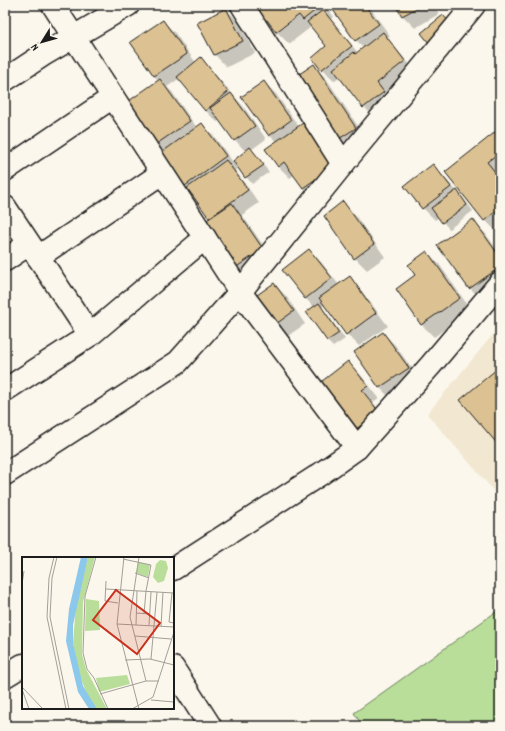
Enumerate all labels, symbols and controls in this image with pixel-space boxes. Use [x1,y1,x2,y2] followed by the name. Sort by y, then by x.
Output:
[22,22,62,62] north arrow
[27,39,44,54] text: N
[22,557,174,709] inset map

